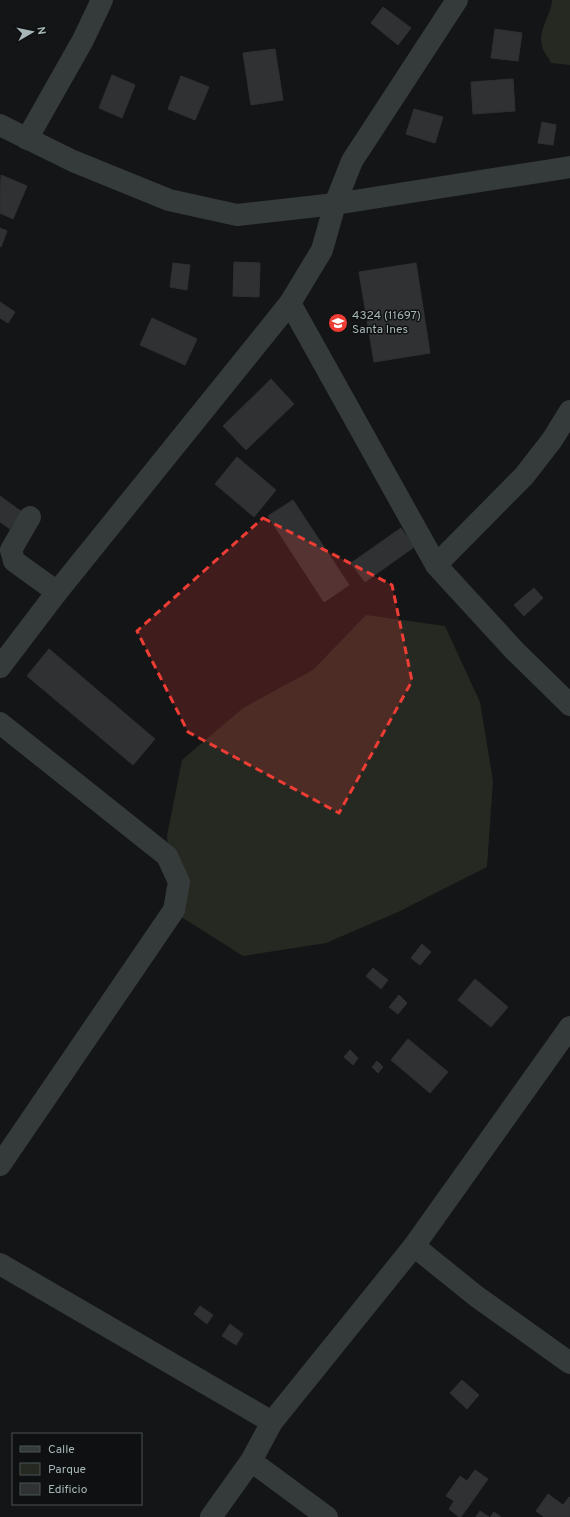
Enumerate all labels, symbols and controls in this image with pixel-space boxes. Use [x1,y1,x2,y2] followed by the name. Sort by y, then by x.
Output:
[12,12,52,52] north arrow
[33,26,48,36] text: N
[352,308,421,338] place label: 4324 (11697) Santa Ines
[327,312,349,334] school or university icon: 4324 (11697) Santa Ines
[12,1433,142,1505] legend
[48,1442,75,1458] text: Calle
[48,1462,86,1478] text: Parque
[48,1482,88,1498] text: Edificio

